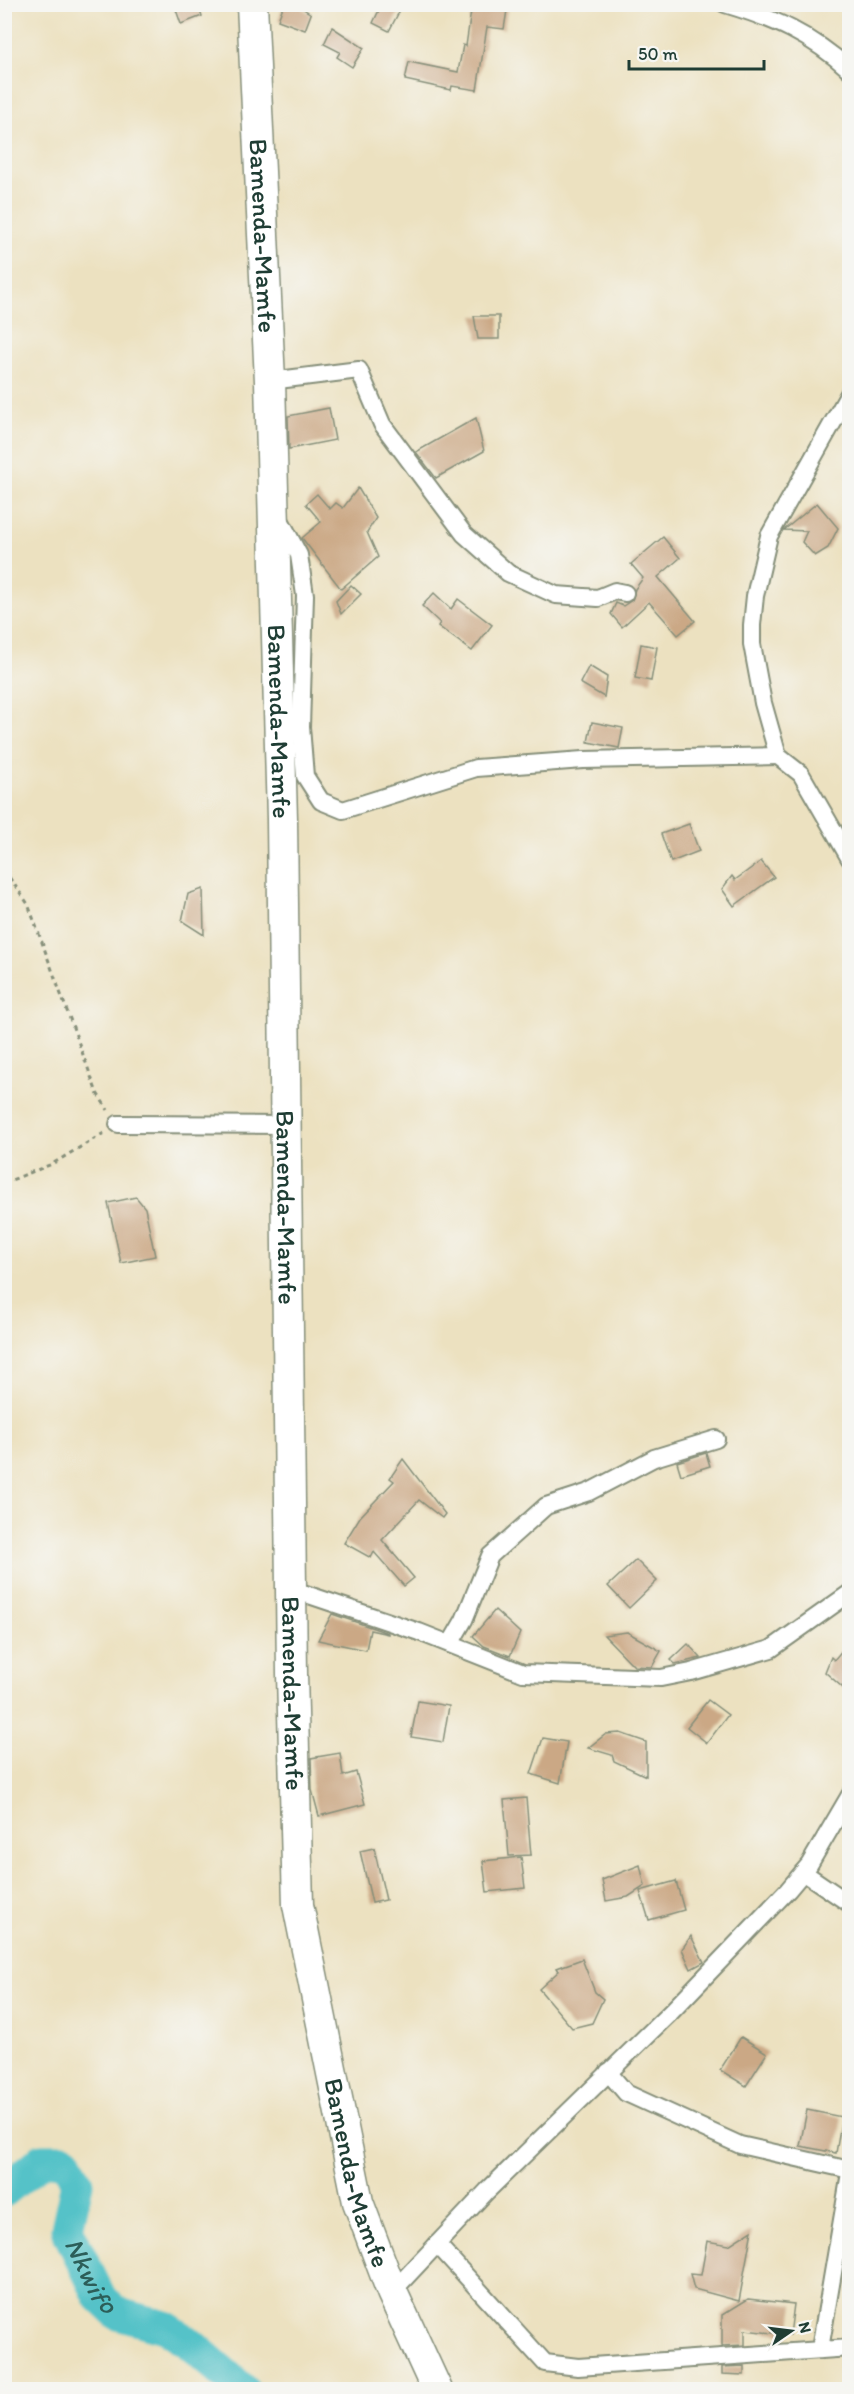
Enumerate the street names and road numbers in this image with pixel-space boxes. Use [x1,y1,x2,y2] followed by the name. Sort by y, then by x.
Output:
[242,138,284,334] street label: Bamenda-Mamfe
[261,624,298,819] street label: Bamenda-Mamfe
[269,1110,304,1305] street label: Bamenda-Mamfe
[275,1596,311,1791] street label: Bamenda-Mamfe
[317,2075,397,2272] street label: Bamenda-Mamfe

